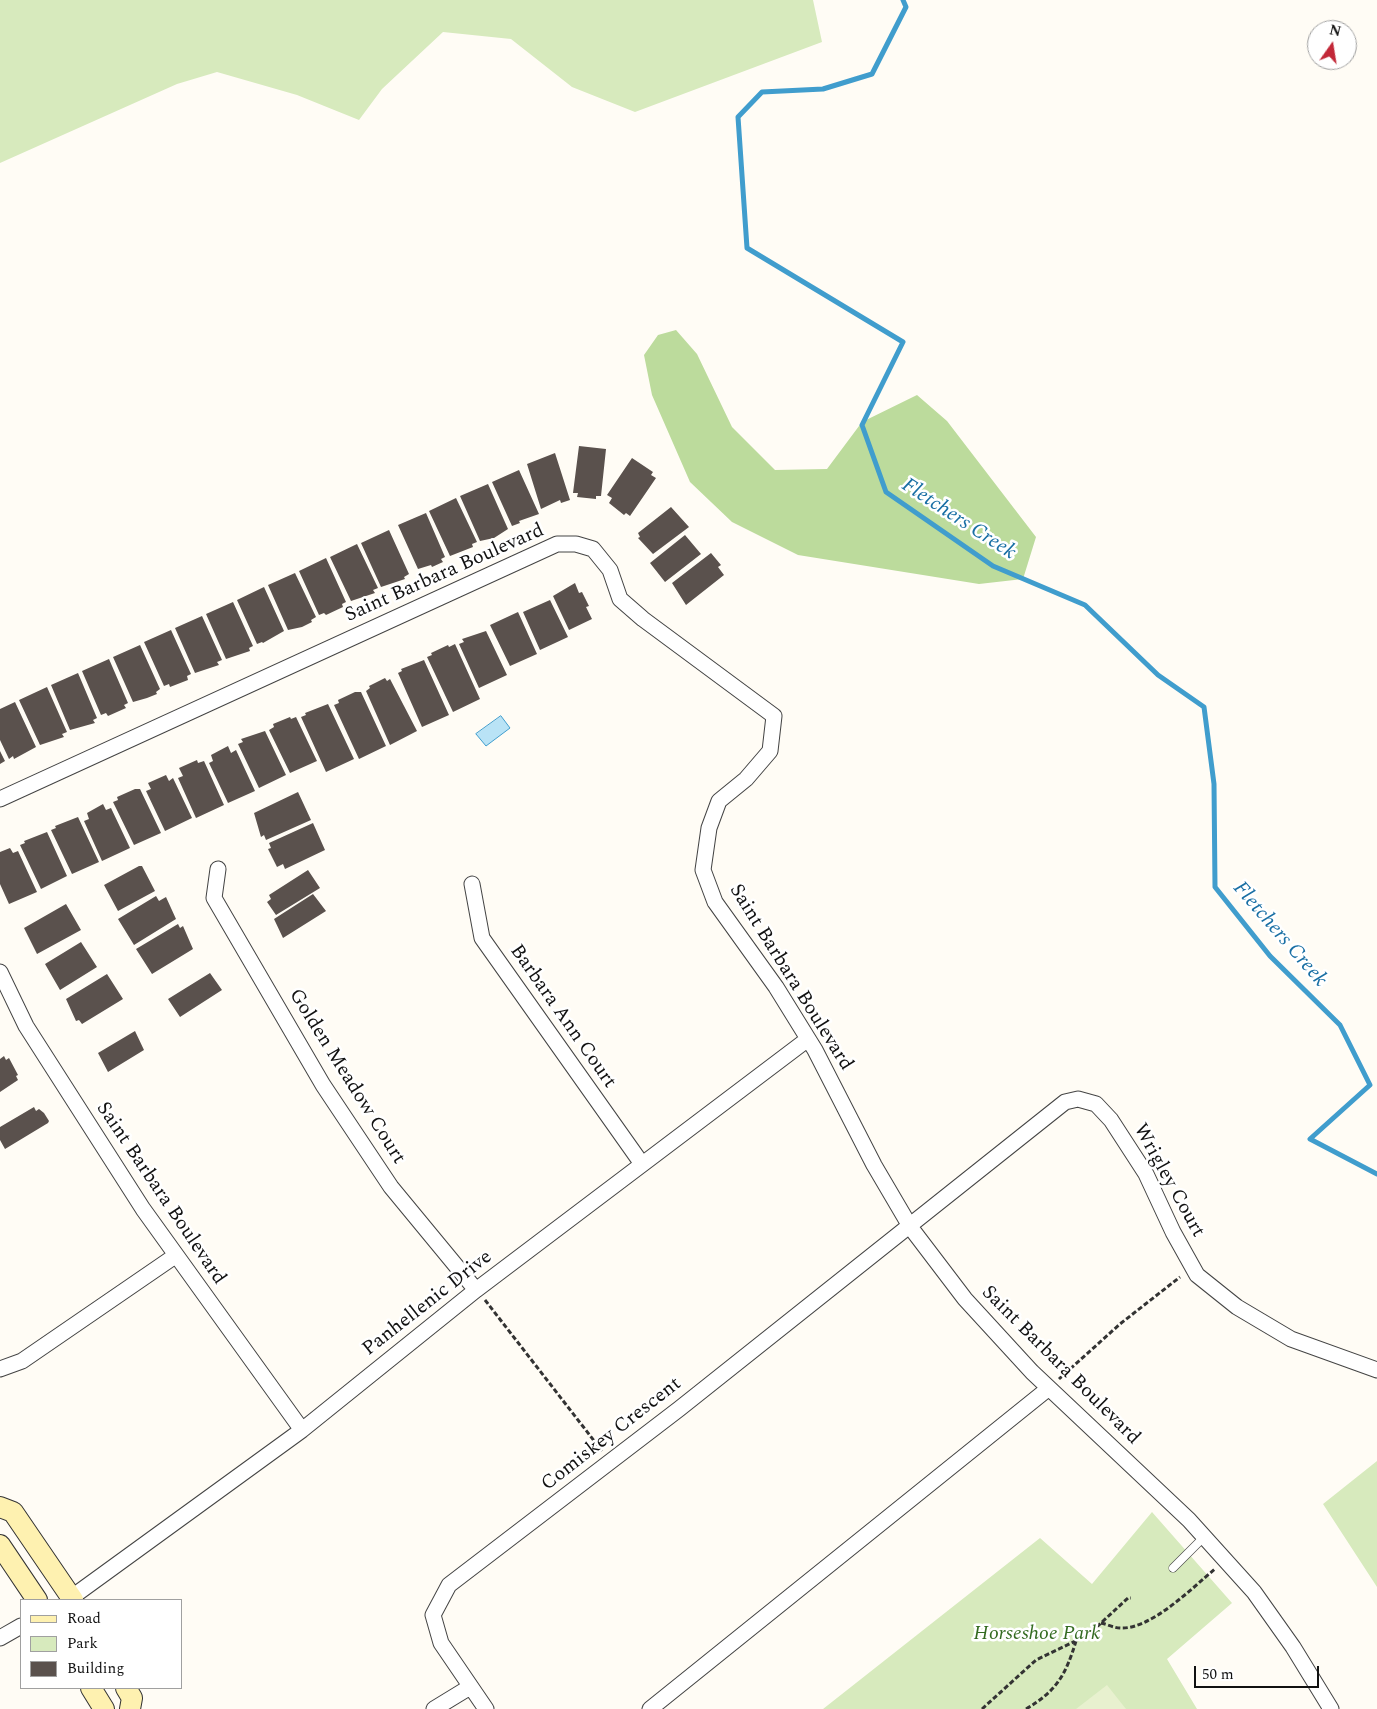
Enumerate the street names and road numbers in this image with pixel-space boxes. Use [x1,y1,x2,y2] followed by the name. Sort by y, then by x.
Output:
[342,519,548,629] street label: Saint Barbara Boulevard
[723,880,857,1076] street label: Saint Barbara Boulevard
[503,941,621,1093] street label: Barbara Ann Court
[282,985,410,1169] street label: Golden Meadow Court
[90,1098,230,1290] street label: Saint Barbara Boulevard
[1127,1120,1209,1242] street label: Wrigley Court
[358,1246,498,1362] street label: Panhellenic Drive
[975,1281,1145,1451] street label: Saint Barbara Boulevard
[537,1373,687,1497] street label: Comiskey Crescent

